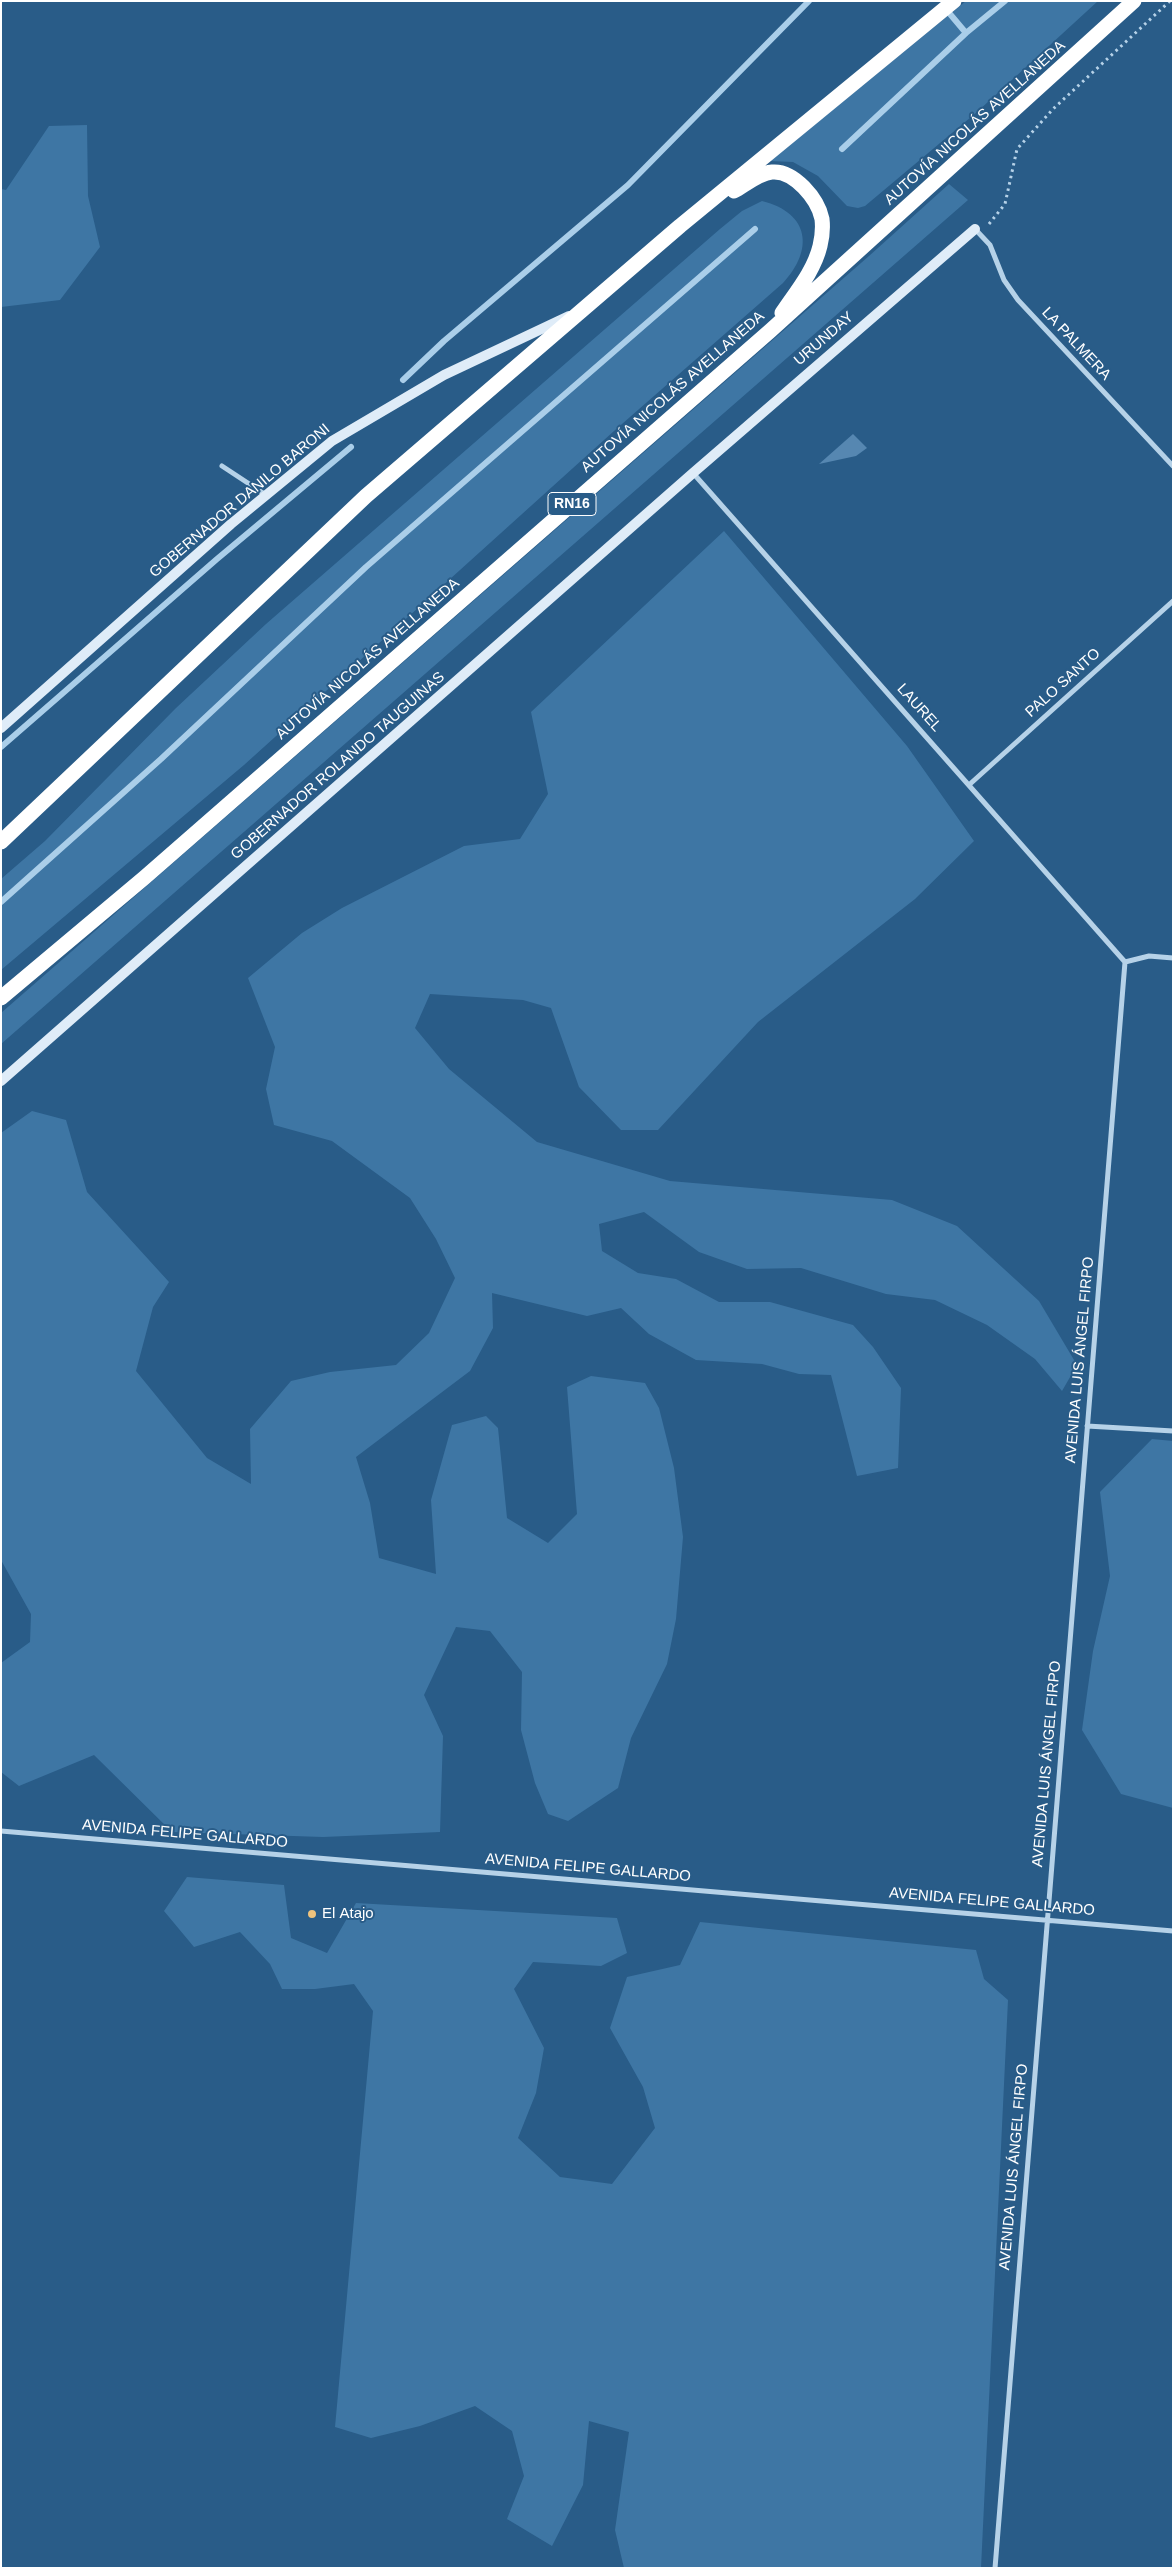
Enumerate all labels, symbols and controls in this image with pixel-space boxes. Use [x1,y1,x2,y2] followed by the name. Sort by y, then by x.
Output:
[881,37,1069,209] street label: AUTOVÍA NICOLÁS AVELLANEDA
[1038,304,1114,384] street label: LA PALMERA
[578,307,768,477] street label: AUTOVÍA NICOLÁS AVELLANEDA
[791,308,857,370] street label: URUNDAY
[146,420,334,582] street label: GOBERNADOR DANILO BARONI
[548,492,596,516] road number: RN16
[273,574,463,744] street label: AUTOVÍA NICOLÁS AVELLANEDA
[1022,645,1104,721] street label: PALO SANTO
[227,668,449,864] street label: GOBERNADOR ROLANDO TAUGUINAS
[893,680,945,736] street label: LAUREL
[1062,1256,1098,1464] street label: AVENIDA LUIS ÁNGEL FIRPO
[1029,1660,1065,1868] street label: AVENIDA LUIS ÁNGEL FIRPO
[81,1816,289,1852] street label: AVENIDA FELIPE GALLARDO
[484,1850,692,1886] street label: AVENIDA FELIPE GALLARDO
[888,1884,1096,1920] street label: AVENIDA FELIPE GALLARDO
[322,1905,374,1923] place label: El Atajo
[306,1908,318,1920] marker: El Atajo
[996,2063,1032,2271] street label: AVENIDA LUIS ÁNGEL FIRPO

